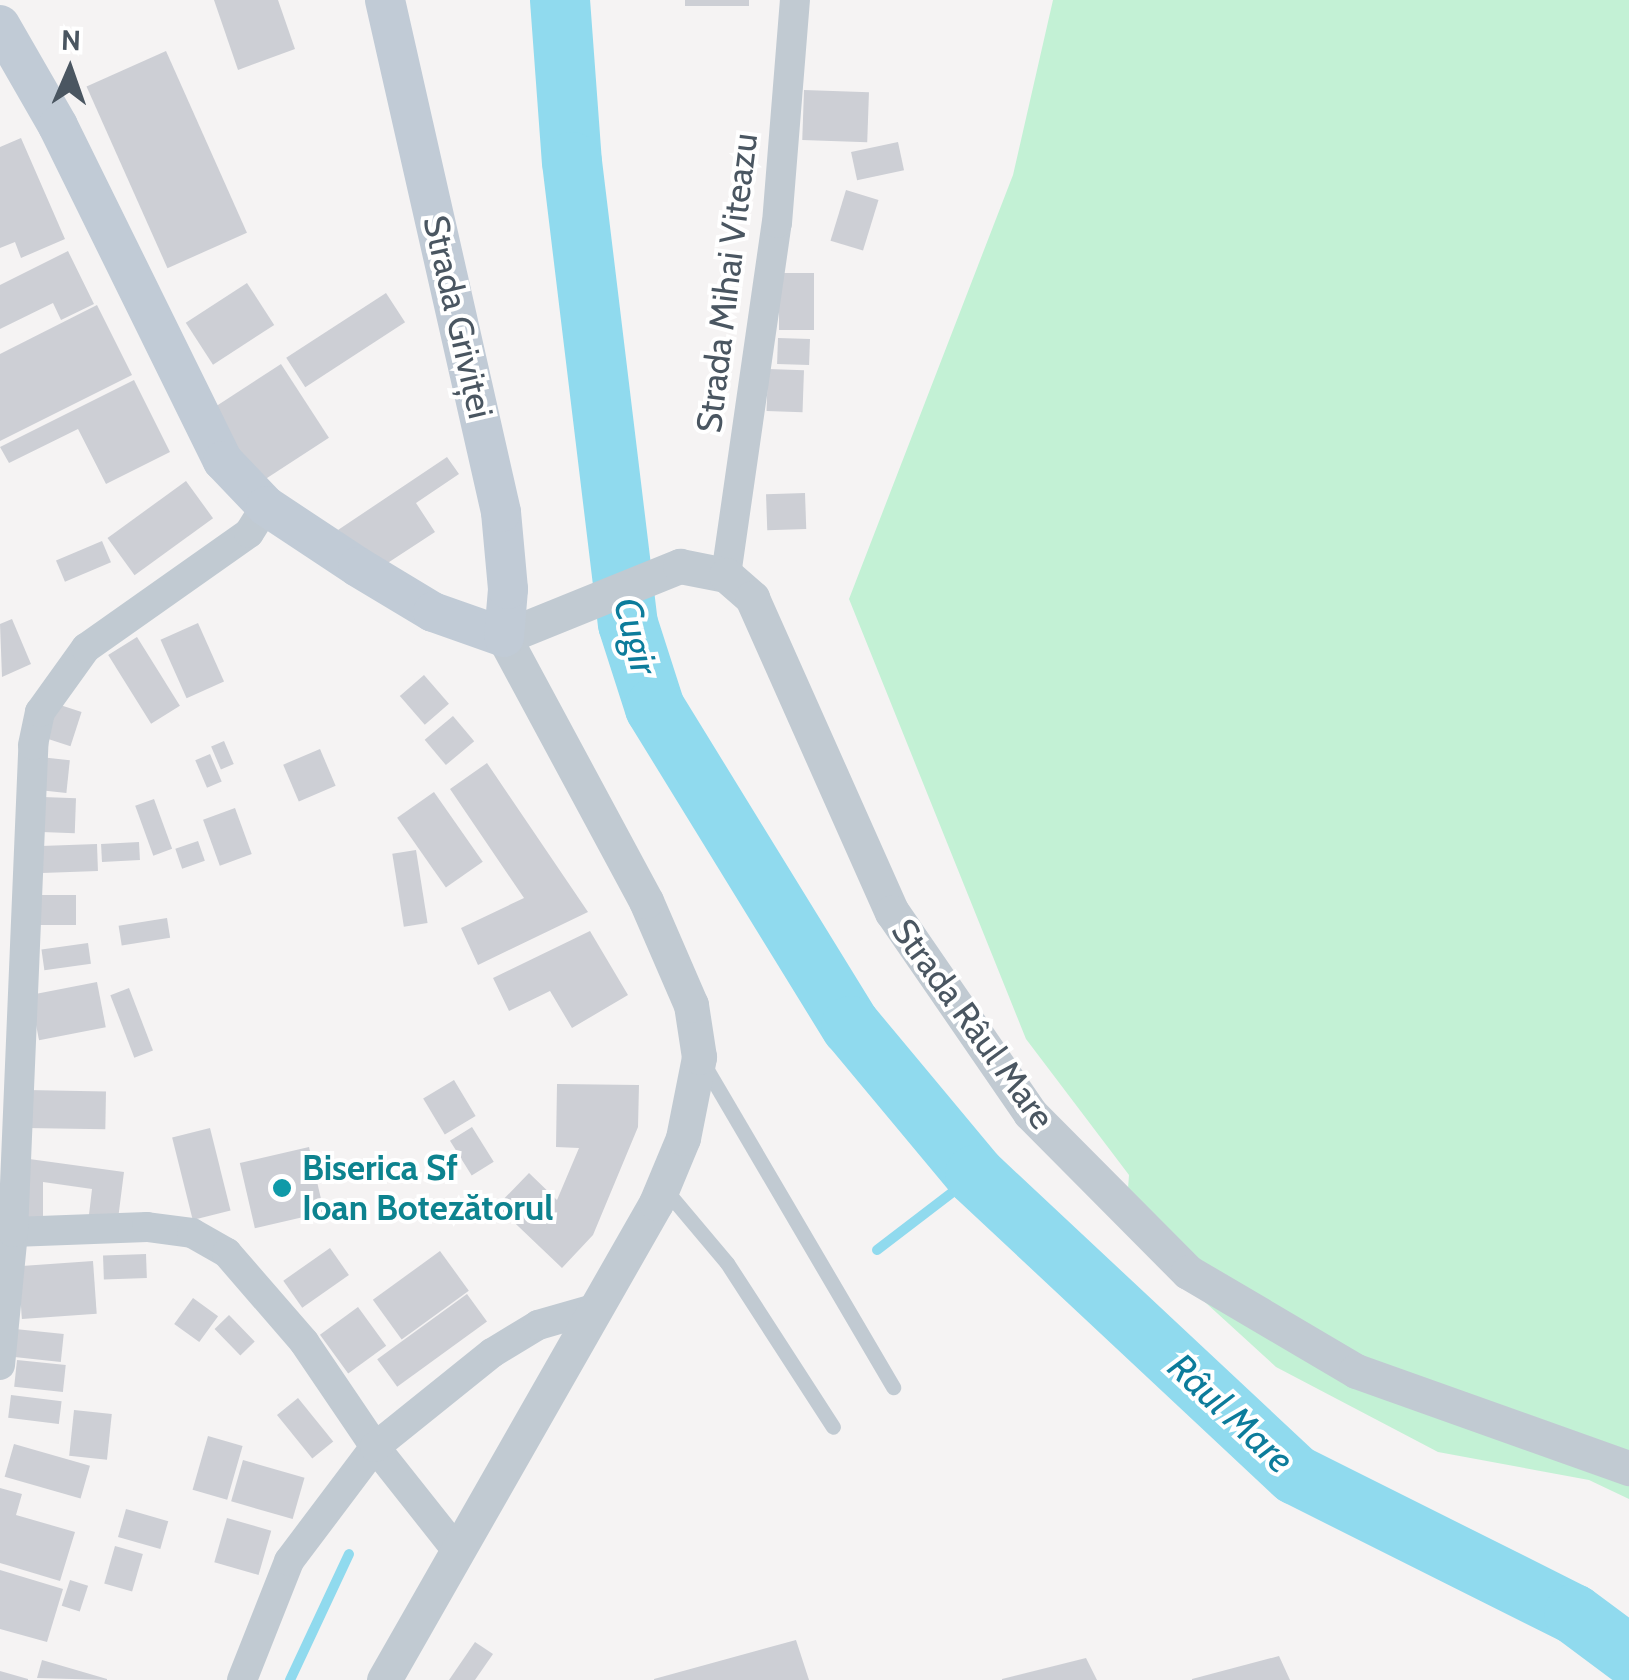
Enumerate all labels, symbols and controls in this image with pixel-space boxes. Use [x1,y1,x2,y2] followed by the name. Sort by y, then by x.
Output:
[20,20,120,120] north arrow
[61,23,82,57] text: N
[688,131,766,435] street label: Strada Mihai Viteazu
[414,211,502,423] street label: Strada Griviței
[605,593,667,679] water label: Cugir
[883,911,1063,1137] street label: Strada Râul Mare
[302,1147,553,1229] place label: Biserica Sf Ioan Botezătorul
[271,1177,293,1199] marker: Biserica Sf Ioan Botezătorul
[1159,1344,1303,1482] water label: Râul Mare

